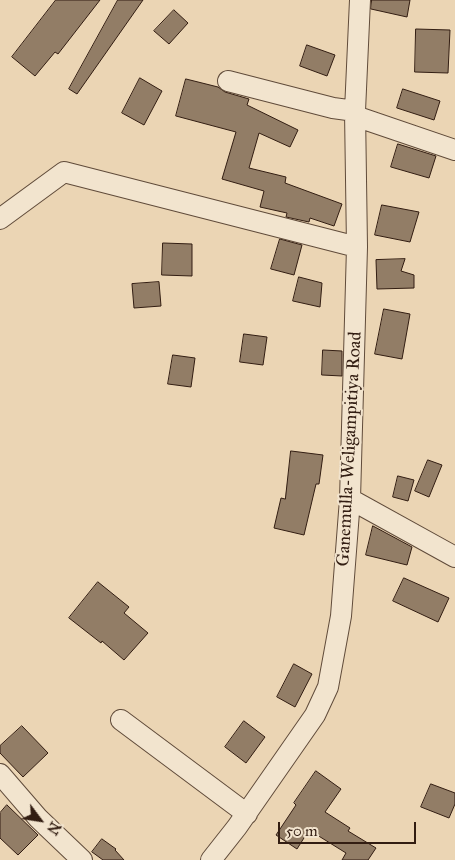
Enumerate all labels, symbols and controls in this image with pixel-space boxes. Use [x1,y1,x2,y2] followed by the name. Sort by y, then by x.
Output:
[333,331,367,567] street label: Ganemulla-Weligampitiya Road
[15,795,65,845] north arrow
[280,812,418,844] scale bar
[43,819,64,837] text: N
[286,822,318,840] text: 50 m

